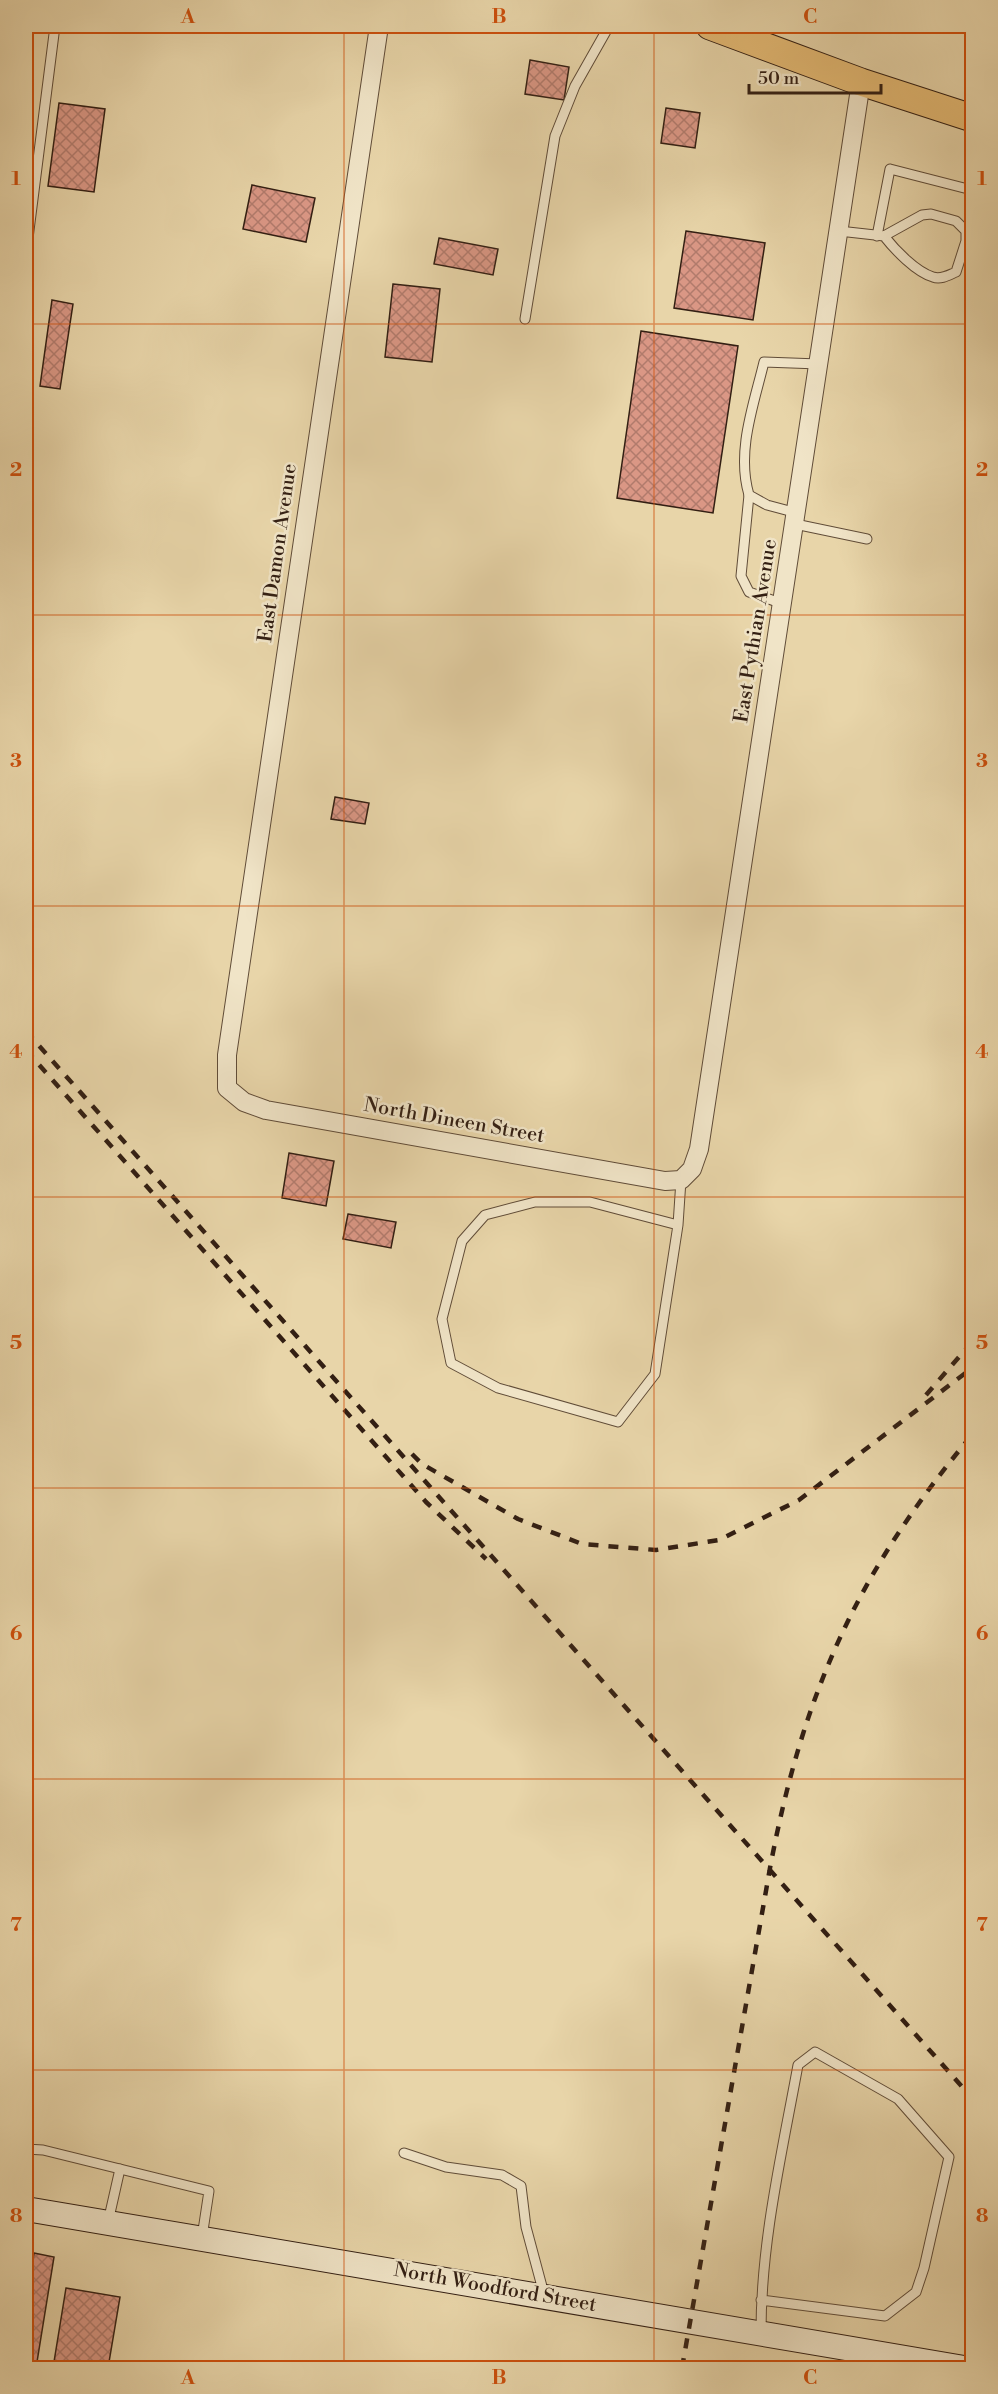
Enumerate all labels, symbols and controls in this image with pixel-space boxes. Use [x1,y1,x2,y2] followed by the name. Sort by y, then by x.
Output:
[180,5,196,30] text: A
[491,5,507,30] text: B
[803,5,817,30] text: C
[749,57,881,95] scale bar
[758,67,800,90] text: 50 m
[11,167,21,192] text: 1
[977,167,987,192] text: 1
[10,458,22,483] text: 2
[976,458,988,483] text: 2
[253,462,303,644] street label: East Damon Avenue
[729,537,783,725] street label: East Pythian Avenue
[10,749,22,774] text: 3
[976,749,988,774] text: 3
[9,1040,23,1065] text: 4
[975,1040,989,1065] text: 4
[362,1093,546,1149] street label: North Dineen Street
[10,1331,22,1356] text: 5
[976,1331,988,1356] text: 5
[10,1622,23,1647] text: 6
[976,1622,989,1647] text: 6
[10,1913,22,1938] text: 7
[976,1913,988,1938] text: 7
[10,2204,23,2229] text: 8
[976,2204,989,2229] text: 8
[392,2258,598,2318] street label: North Woodford Street
[180,2366,196,2391] text: A
[491,2366,507,2391] text: B
[803,2366,817,2391] text: C

